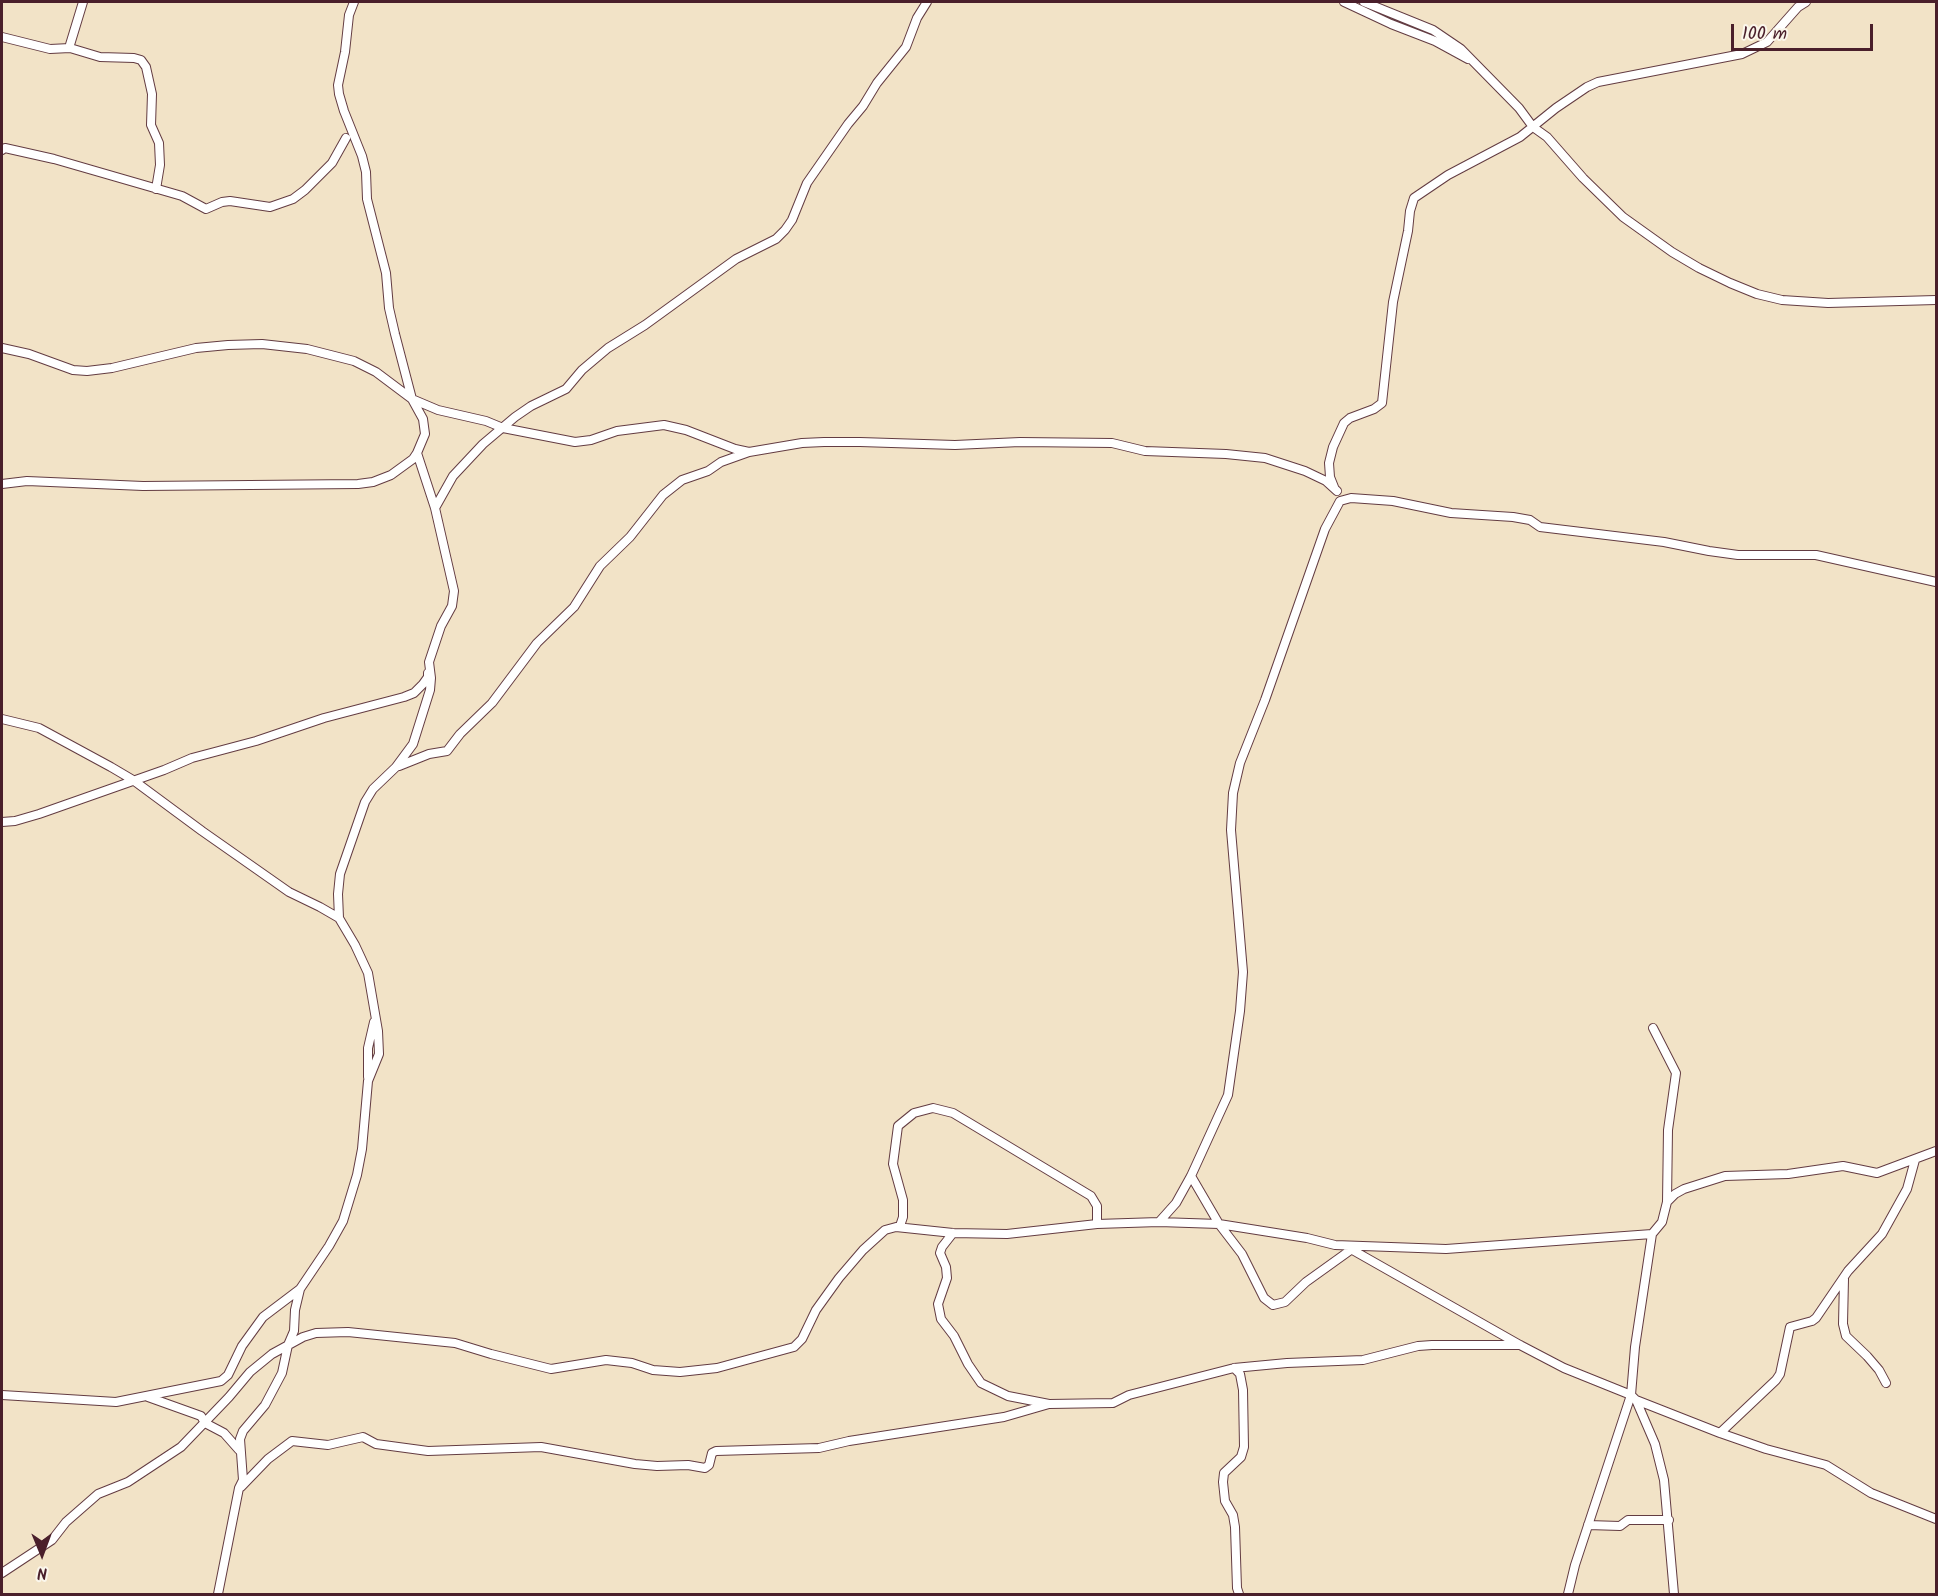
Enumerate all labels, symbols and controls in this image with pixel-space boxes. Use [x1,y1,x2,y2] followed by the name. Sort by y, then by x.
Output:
[1734,12,1876,50] scale bar
[1742,20,1787,49] text: 100 m
[12,1524,72,1584] north arrow
[37,1560,48,1585] text: N

